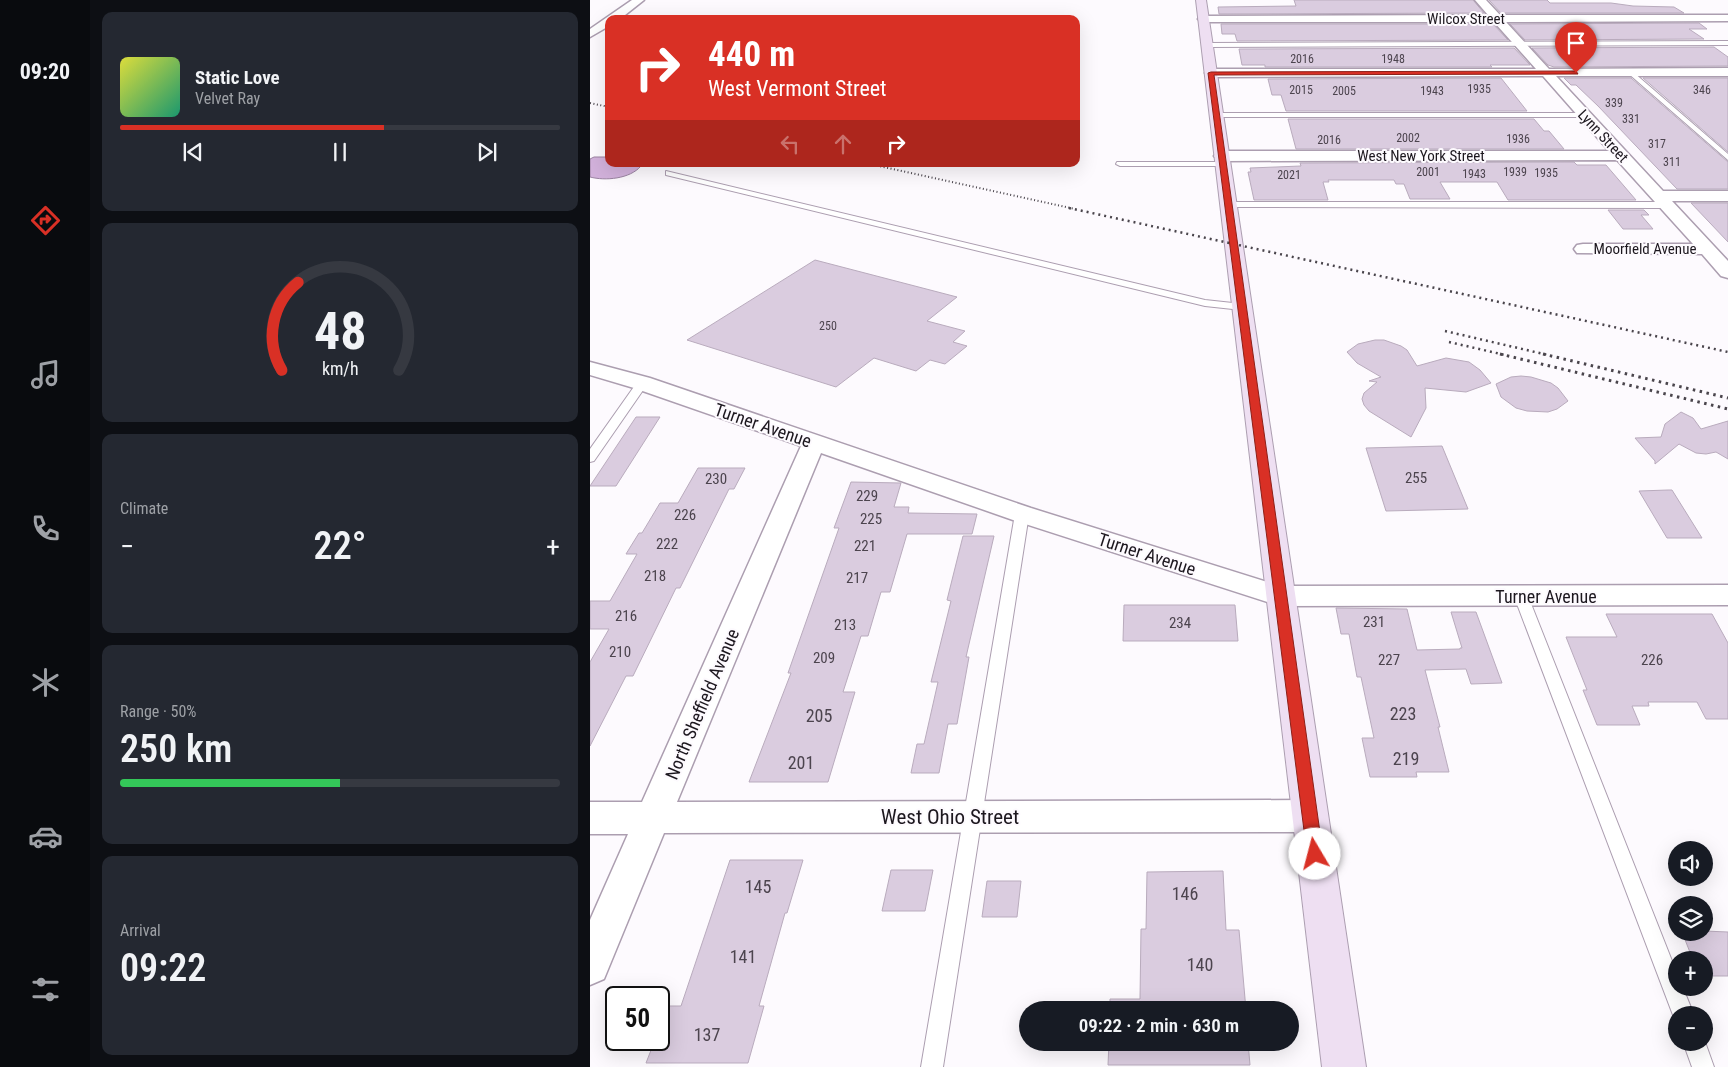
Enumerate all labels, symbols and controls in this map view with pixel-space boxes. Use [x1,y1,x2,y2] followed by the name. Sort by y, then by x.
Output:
[1427,10,1505,28] street label: Wilcox Street
[1555,22,1597,73] pin
[1562,29,1590,57] icon: arrive
[708,34,795,75] text: 440 m
[625,35,690,100] icon: right
[1290,52,1314,66] house number: 2016
[1381,52,1405,66] house number: 1948
[20,59,70,84] text: 09:20
[195,66,280,89] text: Static Love
[708,76,887,101] text: West Vermont Street
[1467,82,1491,96] house number: 1935
[1289,83,1313,97] house number: 2015
[1693,83,1711,97] house number: 346
[1332,84,1356,98] house number: 2005
[1420,84,1444,98] house number: 1943
[195,89,260,108] text: Velvet Ray
[1605,96,1623,110] house number: 339
[1574,106,1632,166] street label: Lynn Street
[1622,112,1640,126] house number: 331
[776,130,804,158] icon: left
[829,130,857,158] icon: ahead
[882,130,910,158] icon: right
[1396,131,1420,145] house number: 2002
[1506,132,1530,146] house number: 1936
[1317,133,1341,147] house number: 2016
[1648,137,1666,151] house number: 317
[179,138,207,166] icon: previous
[326,138,354,166] icon: pause
[473,138,501,166] icon: next
[1357,147,1485,165] street label: West New York Street
[1663,155,1681,169] house number: 311
[1416,165,1440,179] house number: 2001
[1503,165,1527,179] house number: 1939
[1534,166,1558,180] house number: 1935
[1462,167,1486,181] house number: 1943
[1277,168,1301,182] house number: 2021
[28,203,63,238] icon: directions
[1594,240,1696,258] street label: Moorfield Avenue
[314,301,366,362] text: 48
[819,319,837,333] house number: 250
[28,357,63,392] icon: music
[322,358,358,379] text: km/h
[712,399,814,451] street label: Turner Avenue
[1405,469,1427,487] house number: 255
[705,470,727,488] house number: 230
[856,487,878,505] house number: 229
[120,499,168,518] text: Climate
[674,506,696,524] house number: 226
[860,510,882,528] house number: 225
[28,511,63,546] icon: phone
[314,524,366,568] text: 22°
[1096,528,1198,580] street label: Turner Avenue
[120,530,134,563] text: −
[546,530,560,563] text: +
[656,535,678,553] house number: 222
[854,537,876,555] house number: 221
[644,567,666,585] house number: 218
[846,569,868,587] house number: 217
[1495,586,1597,607] street label: Turner Avenue
[615,607,637,625] house number: 216
[1363,613,1385,631] house number: 231
[1169,614,1191,632] house number: 234
[834,616,856,634] house number: 213
[661,626,743,782] street label: North Sheffield Avenue
[609,643,631,661] house number: 210
[813,649,835,667] house number: 209
[1378,651,1400,669] house number: 227
[1641,651,1663,669] house number: 226
[28,665,63,700] icon: climate
[120,702,196,721] text: Range · 50%
[1390,703,1416,724] house number: 223
[806,705,832,726] house number: 205
[120,727,232,771] text: 250 km
[1393,748,1419,769] house number: 219
[788,752,814,773] house number: 201
[881,805,1019,829] street label: West Ohio Street
[28,819,63,854] icon: car
[1288,827,1340,879] position arrow
[1668,841,1713,1051] map controls
[1668,841,1713,886] button: sound
[745,876,771,897] house number: 145
[1172,883,1198,904] house number: 146
[1668,896,1713,941] button: layers
[120,921,161,940] text: Arrival
[120,946,206,990] text: 09:22
[730,946,756,967] house number: 141
[1668,951,1713,996] button: +
[1187,954,1213,975] house number: 140
[28,972,63,1007] icon: filters
[605,986,670,1051] speed limit sign: 50
[1668,1006,1713,1051] button: −
[1079,1014,1239,1037] text: 09:22 · 2 min · 630 m
[694,1024,720,1045] house number: 137

